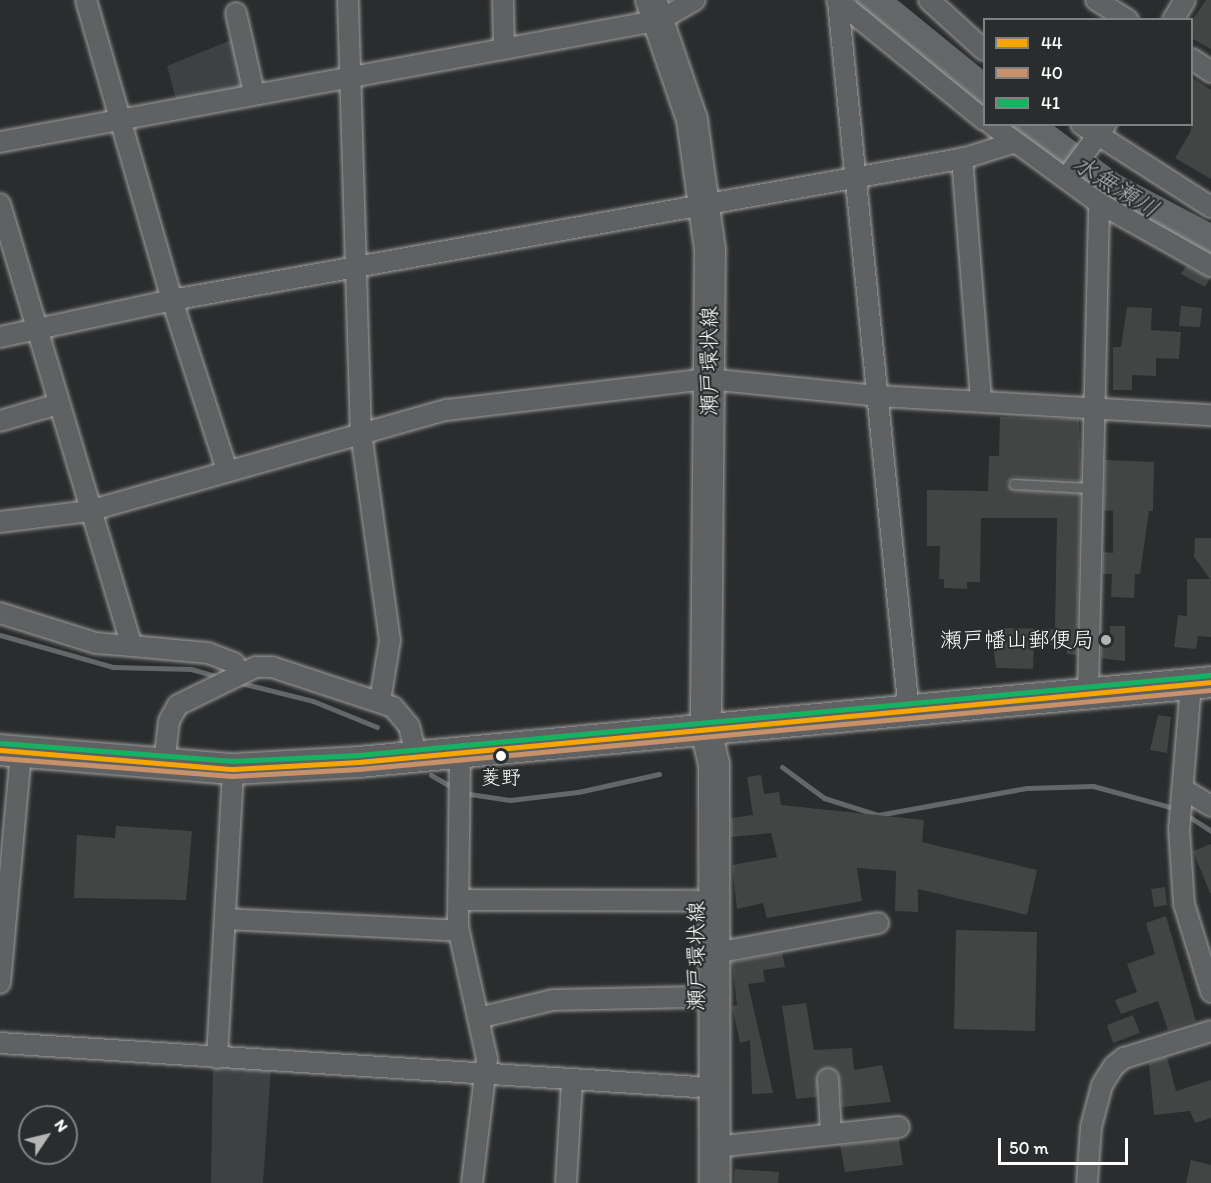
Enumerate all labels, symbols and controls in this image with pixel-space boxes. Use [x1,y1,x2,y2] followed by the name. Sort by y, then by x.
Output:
[983,18,1193,126] legend
[1041,32,1063,54] text: 44
[1041,62,1063,84] text: 40
[1041,92,1060,114] text: 41
[1068,148,1164,224] water label: 水無瀬川
[696,306,722,416] street label: 瀬戸環状線
[940,627,1094,653] place label: 瀬戸幡山郵便局
[1099,633,1113,647] marker: 瀬戸幡山郵便局
[495,750,507,762] marker: 菱野
[481,765,521,789] place label: 菱野
[683,901,709,1011] street label: 瀬戸環状線
[18,1105,78,1165] north arrow
[51,1116,72,1135] text: N
[1001,1126,1132,1164] scale bar
[1009,1137,1049,1159] text: 50 m

